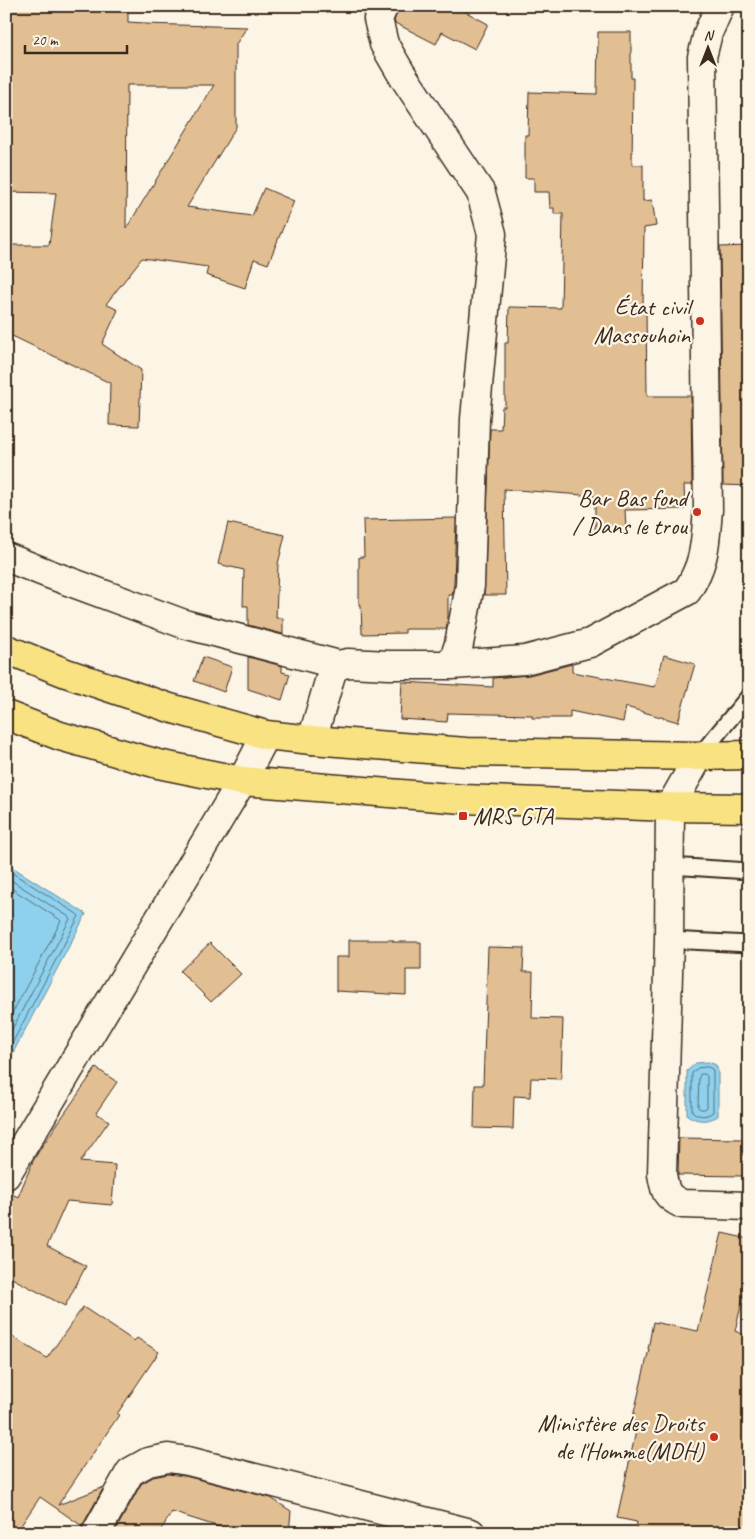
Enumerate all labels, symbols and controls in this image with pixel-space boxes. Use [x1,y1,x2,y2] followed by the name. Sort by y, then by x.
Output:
[25,22,128,54] scale bar
[682,22,732,72] north arrow
[704,27,715,44] text: N
[32,31,59,50] text: 20 m
[594,292,694,350] place label: État civil Massouhoin
[694,315,706,327] marker: État civil Massouhoin
[573,483,691,541] place label: Bar Bas fond / Dans le trou
[691,506,703,518] marker: Bar Bas fond / Dans le trou
[473,801,554,831] place label: MRS GTA
[457,810,469,822] marker: MRS GTA
[537,1408,706,1466] place label: Ministère des Droits de l'Homme(MDH)
[708,1431,720,1443] marker: Ministère des Droits de l'Homme(MDH)

